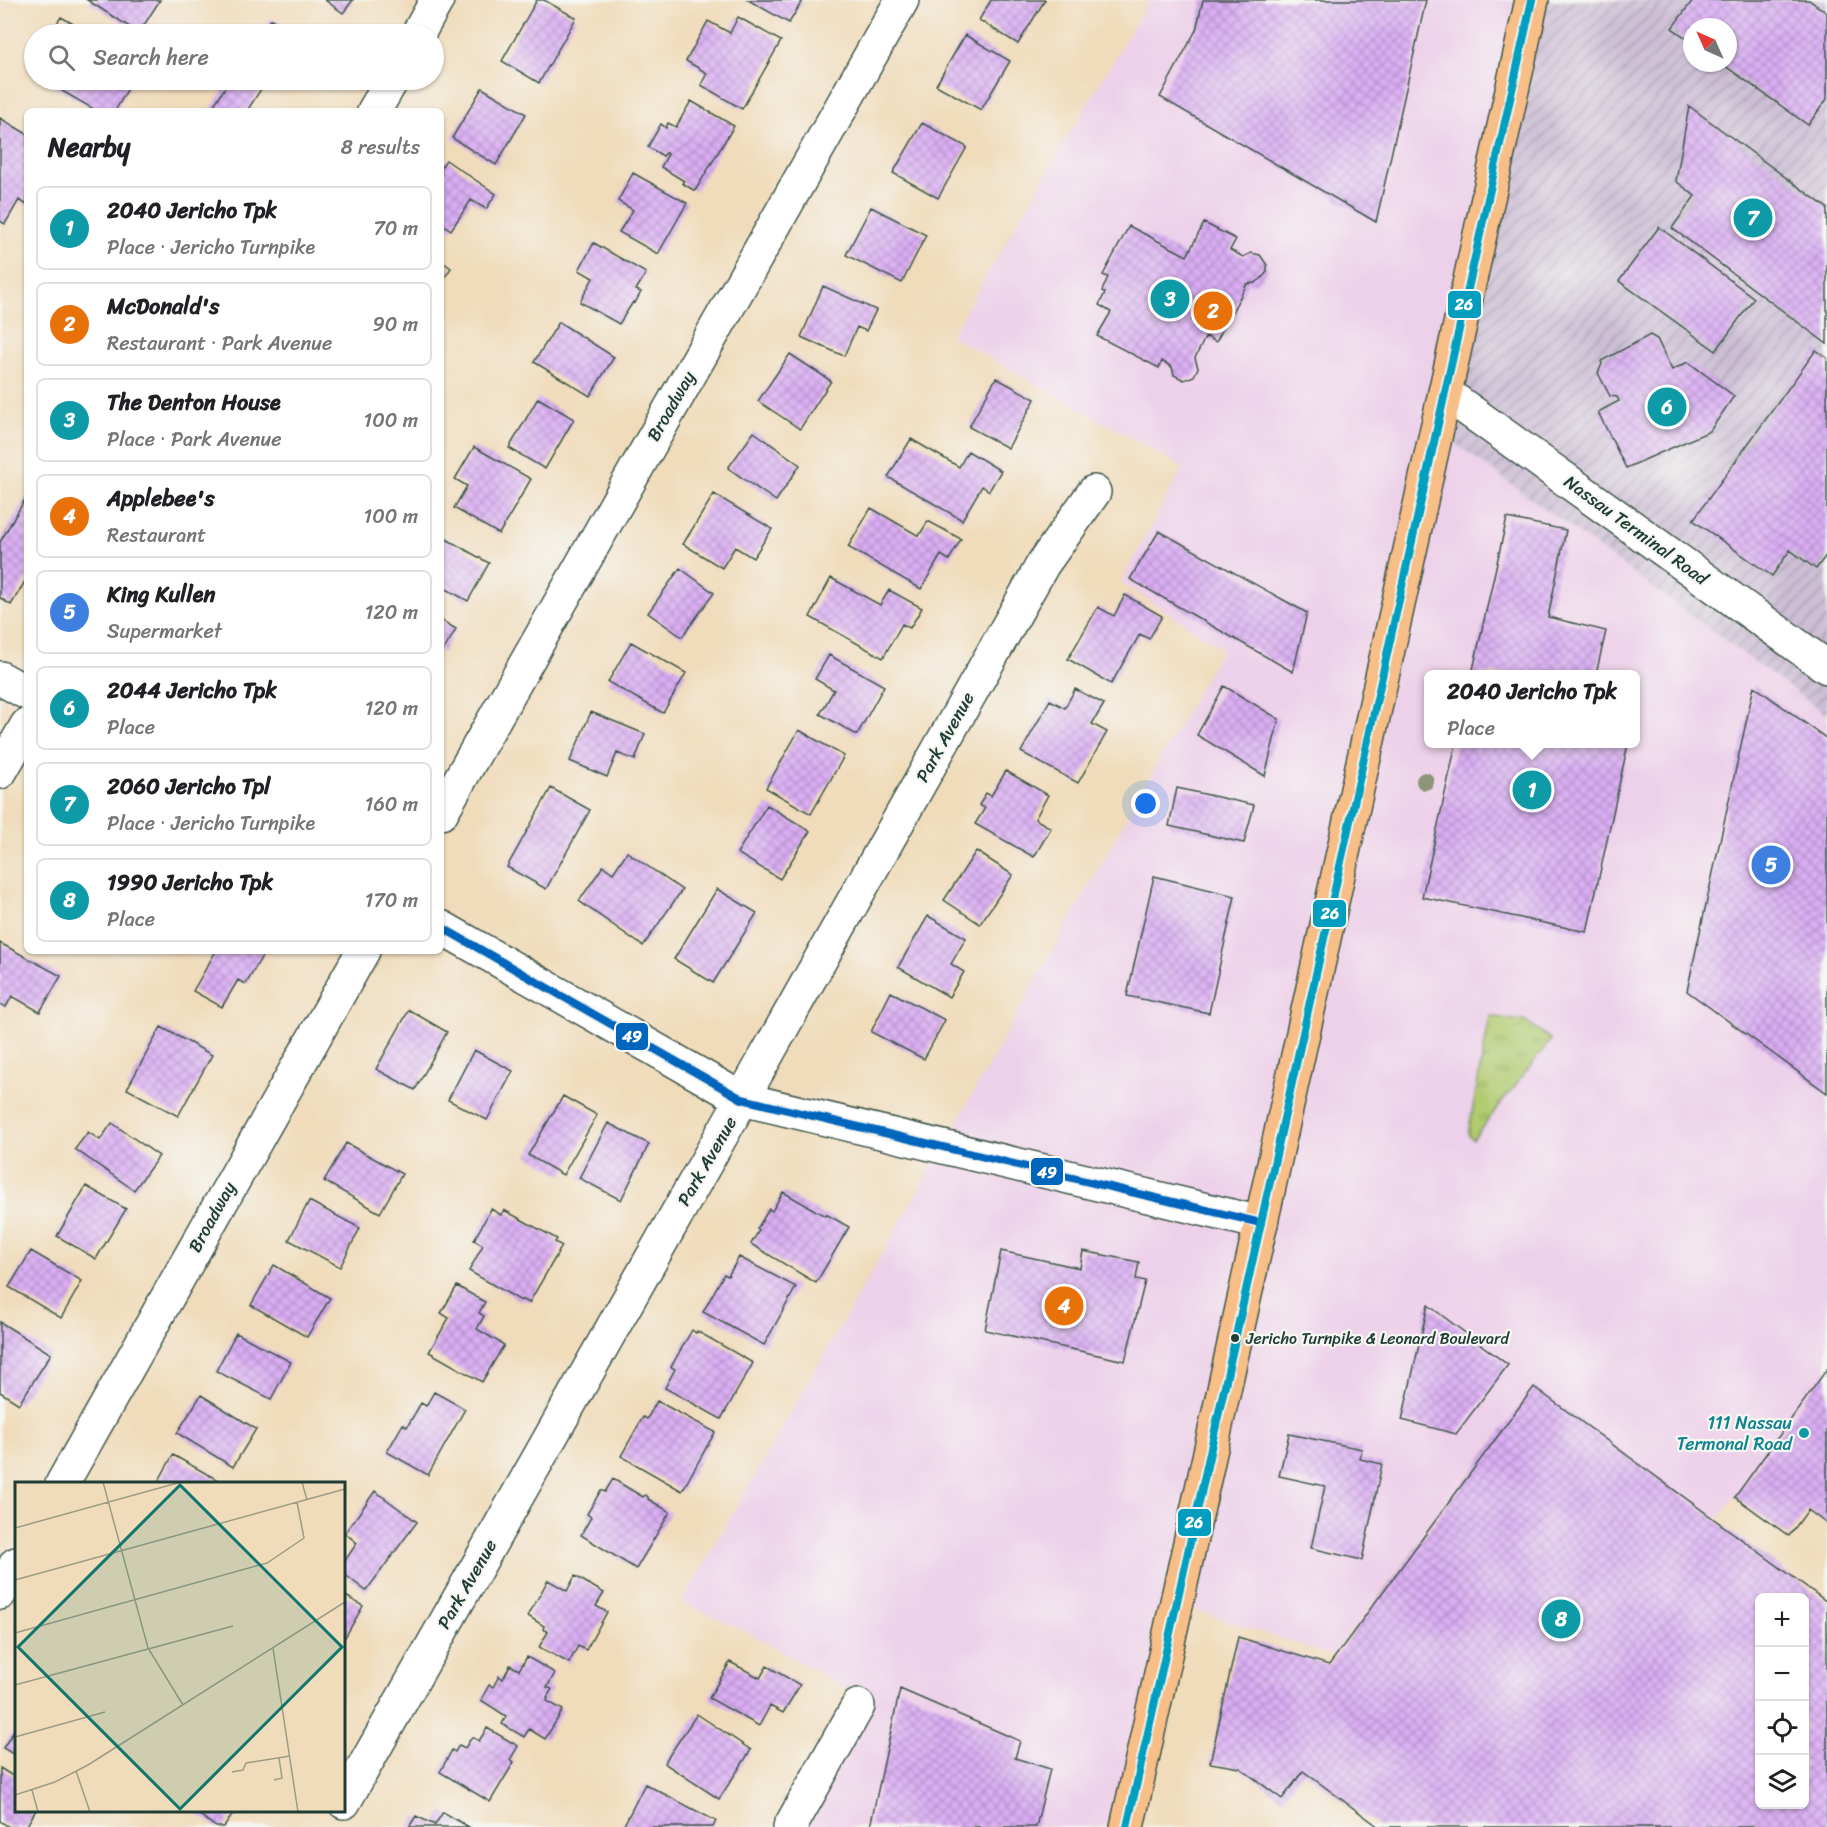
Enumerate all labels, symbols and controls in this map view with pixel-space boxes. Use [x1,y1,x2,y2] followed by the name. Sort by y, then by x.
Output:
[1683,18,1737,72] north arrow
[24,24,444,90] search box
[93,38,209,77] text: Search here
[45,41,78,74] icon: search
[48,124,130,170] text: Nearby
[341,130,420,165] text: 8 results
[107,191,277,230] text: 2040 Jericho Tpk
[1734,196,1772,240] pin: 7
[65,211,74,246] text: 1
[373,211,418,246] text: 70 m
[107,230,315,265] text: Place · Jericho Turnpike
[1150,276,1190,322] pin: 3
[107,287,219,326] text: McDonald's
[1194,288,1232,334] pin: 2
[1447,290,1482,319] line badge: 26
[1454,290,1473,319] text: 26
[64,307,75,342] text: 2
[373,307,418,342] text: 90 m
[107,326,332,361] text: Restaurant · Park Avenue
[638,364,704,447] street label: Broadway
[107,383,281,422] text: The Denton House
[1648,384,1686,430] pin: 6
[64,403,75,438] text: 3
[364,403,418,438] text: 100 m
[107,422,282,457] text: Place · Park Avenue
[1557,466,1716,594] street label: Nassau Terminal Road
[107,479,215,518] text: Applebee's
[63,499,76,534] text: 4
[364,499,418,534] text: 100 m
[107,518,206,553] text: Restaurant
[107,575,215,614] text: King Kullen
[63,595,76,630] text: 5
[365,595,418,630] text: 120 m
[107,614,222,649] text: Supermarket
[1424,670,1640,748] popup
[107,671,277,710] text: 2044 Jericho Tpk
[1447,672,1617,711] text: 2040 Jericho Tpk
[907,686,983,788] street label: Park Avenue
[64,691,75,726] text: 6
[365,691,418,726] text: 120 m
[107,710,155,745] text: Place
[1447,711,1495,746] text: Place
[107,767,270,806] text: 2060 Jericho Tpl
[1512,768,1552,812] pin: 1
[64,787,75,822] text: 7
[365,787,418,822] text: 160 m
[1131,789,1160,818] your location
[107,806,315,841] text: Place · Jericho Turnpike
[1752,842,1790,888] pin: 5
[107,863,273,902] text: 1990 Jericho Tpk
[63,883,76,918] text: 8
[365,883,418,918] text: 170 m
[1312,899,1347,928] line badge: 26
[1320,899,1339,928] text: 26
[107,902,155,937] text: Place
[615,1022,649,1051] line badge: 49
[621,1022,642,1051] text: 49
[668,1110,746,1212] street label: Park Avenue
[1030,1157,1064,1186] line badge: 49
[1036,1158,1057,1187] text: 49
[179,1175,245,1259] street label: Broadway
[1044,1284,1084,1328] pin: 4
[1245,1324,1511,1353] place label: Jericho Turnpike & Leonard Boulevard
[1229,1332,1241,1344] marker: Jericho Turnpike & Leonard Boulevard
[1677,1407,1794,1460] place label: 111 Nassau Termonal Road
[1797,1426,1811,1440] marker: 111 Nassau Termonal Road
[15,1482,345,1812] inset map
[1177,1508,1212,1537] line badge: 26
[1184,1508,1203,1537] text: 26
[428,1533,506,1635] street label: Park Avenue
[1755,1593,1809,1809] map controls
[1755,1593,1809,1647] button: +
[1542,1596,1580,1642] pin: 8
[1755,1647,1809,1701] button: −
[1755,1701,1809,1755] button: locate
[1755,1755,1809,1809] button: layers

